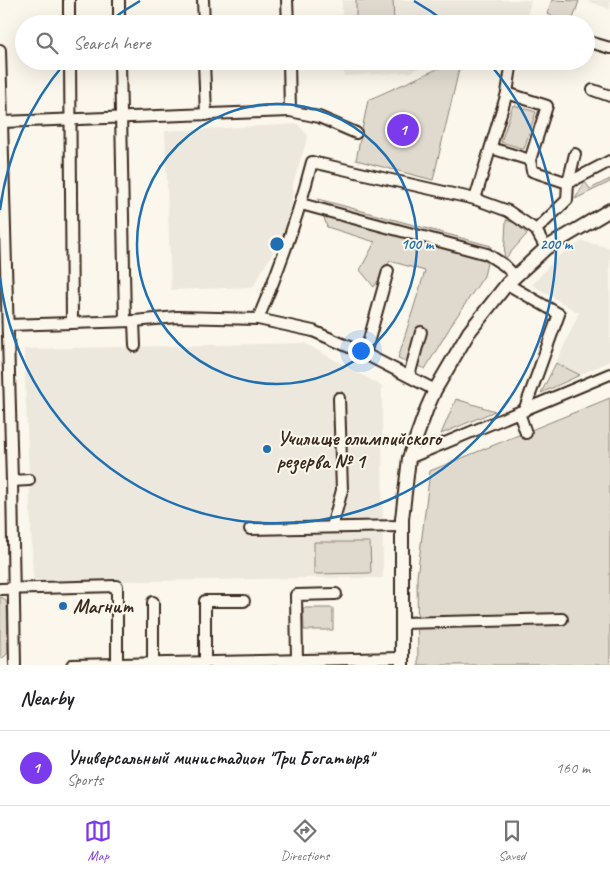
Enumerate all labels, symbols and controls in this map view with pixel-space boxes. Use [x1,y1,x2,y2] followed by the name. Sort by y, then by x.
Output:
[15,15,595,70] search box
[33,29,61,57] icon: search
[73,31,150,55] text: Search here
[387,111,419,149] pin: 1
[268,235,286,253] centre of rings
[401,235,435,254] text: 100 m
[540,235,574,254] text: 200 m
[348,338,374,364] your location
[277,426,443,475] place label: Училище олимпийского резерва № 1
[261,443,273,455] marker: Училище олимпийского резерва № 1
[73,594,134,619] place label: Магнит
[57,600,69,612] marker: Магнит
[20,685,73,711] text: Nearby
[67,746,373,770] text: Универсальный министадион "Три Богатыря"
[32,758,40,778] text: 1
[556,758,590,778] text: 160 m
[67,770,103,790] text: Sports
[84,817,112,864] tab: Map
[281,817,329,864] tab: Directions
[498,817,526,864] tab: Saved

